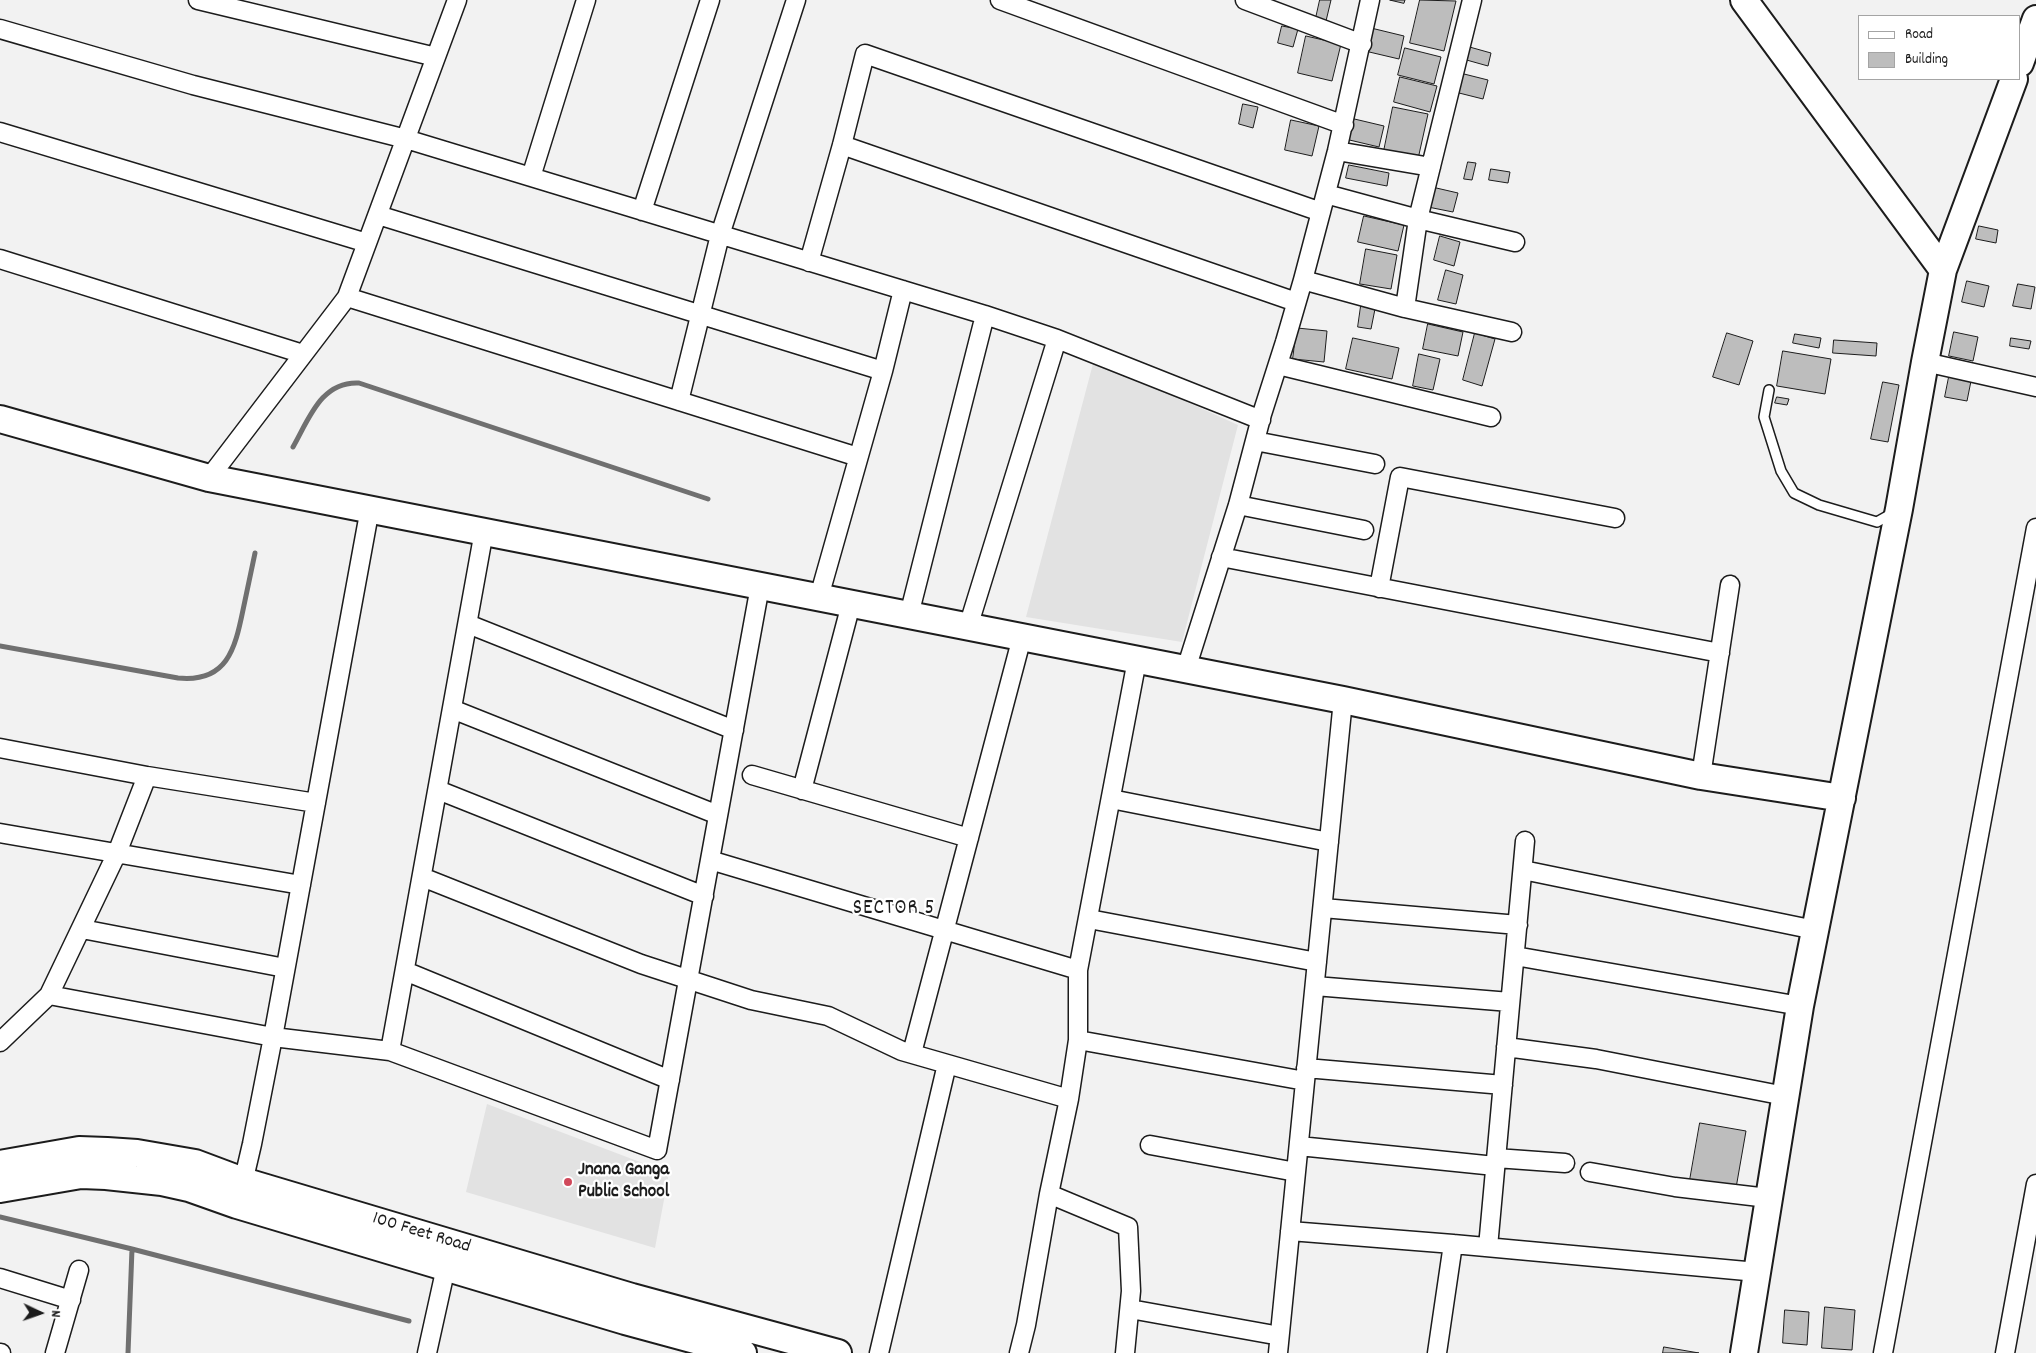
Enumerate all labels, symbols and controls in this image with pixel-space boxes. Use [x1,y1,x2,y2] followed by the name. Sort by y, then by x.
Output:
[1858,15,2021,80] legend
[1905,24,1933,46] text: Road
[1905,49,1948,71] text: Building
[852,897,936,923] district label: SECTOR 5
[578,1160,669,1204] place label: Jnana Ganga Public School
[562,1176,574,1188] marker: Jnana Ganga Public School
[369,1208,473,1260] street label: 100 Feet Road
[15,1288,65,1338] north arrow
[45,1310,65,1318] text: N

